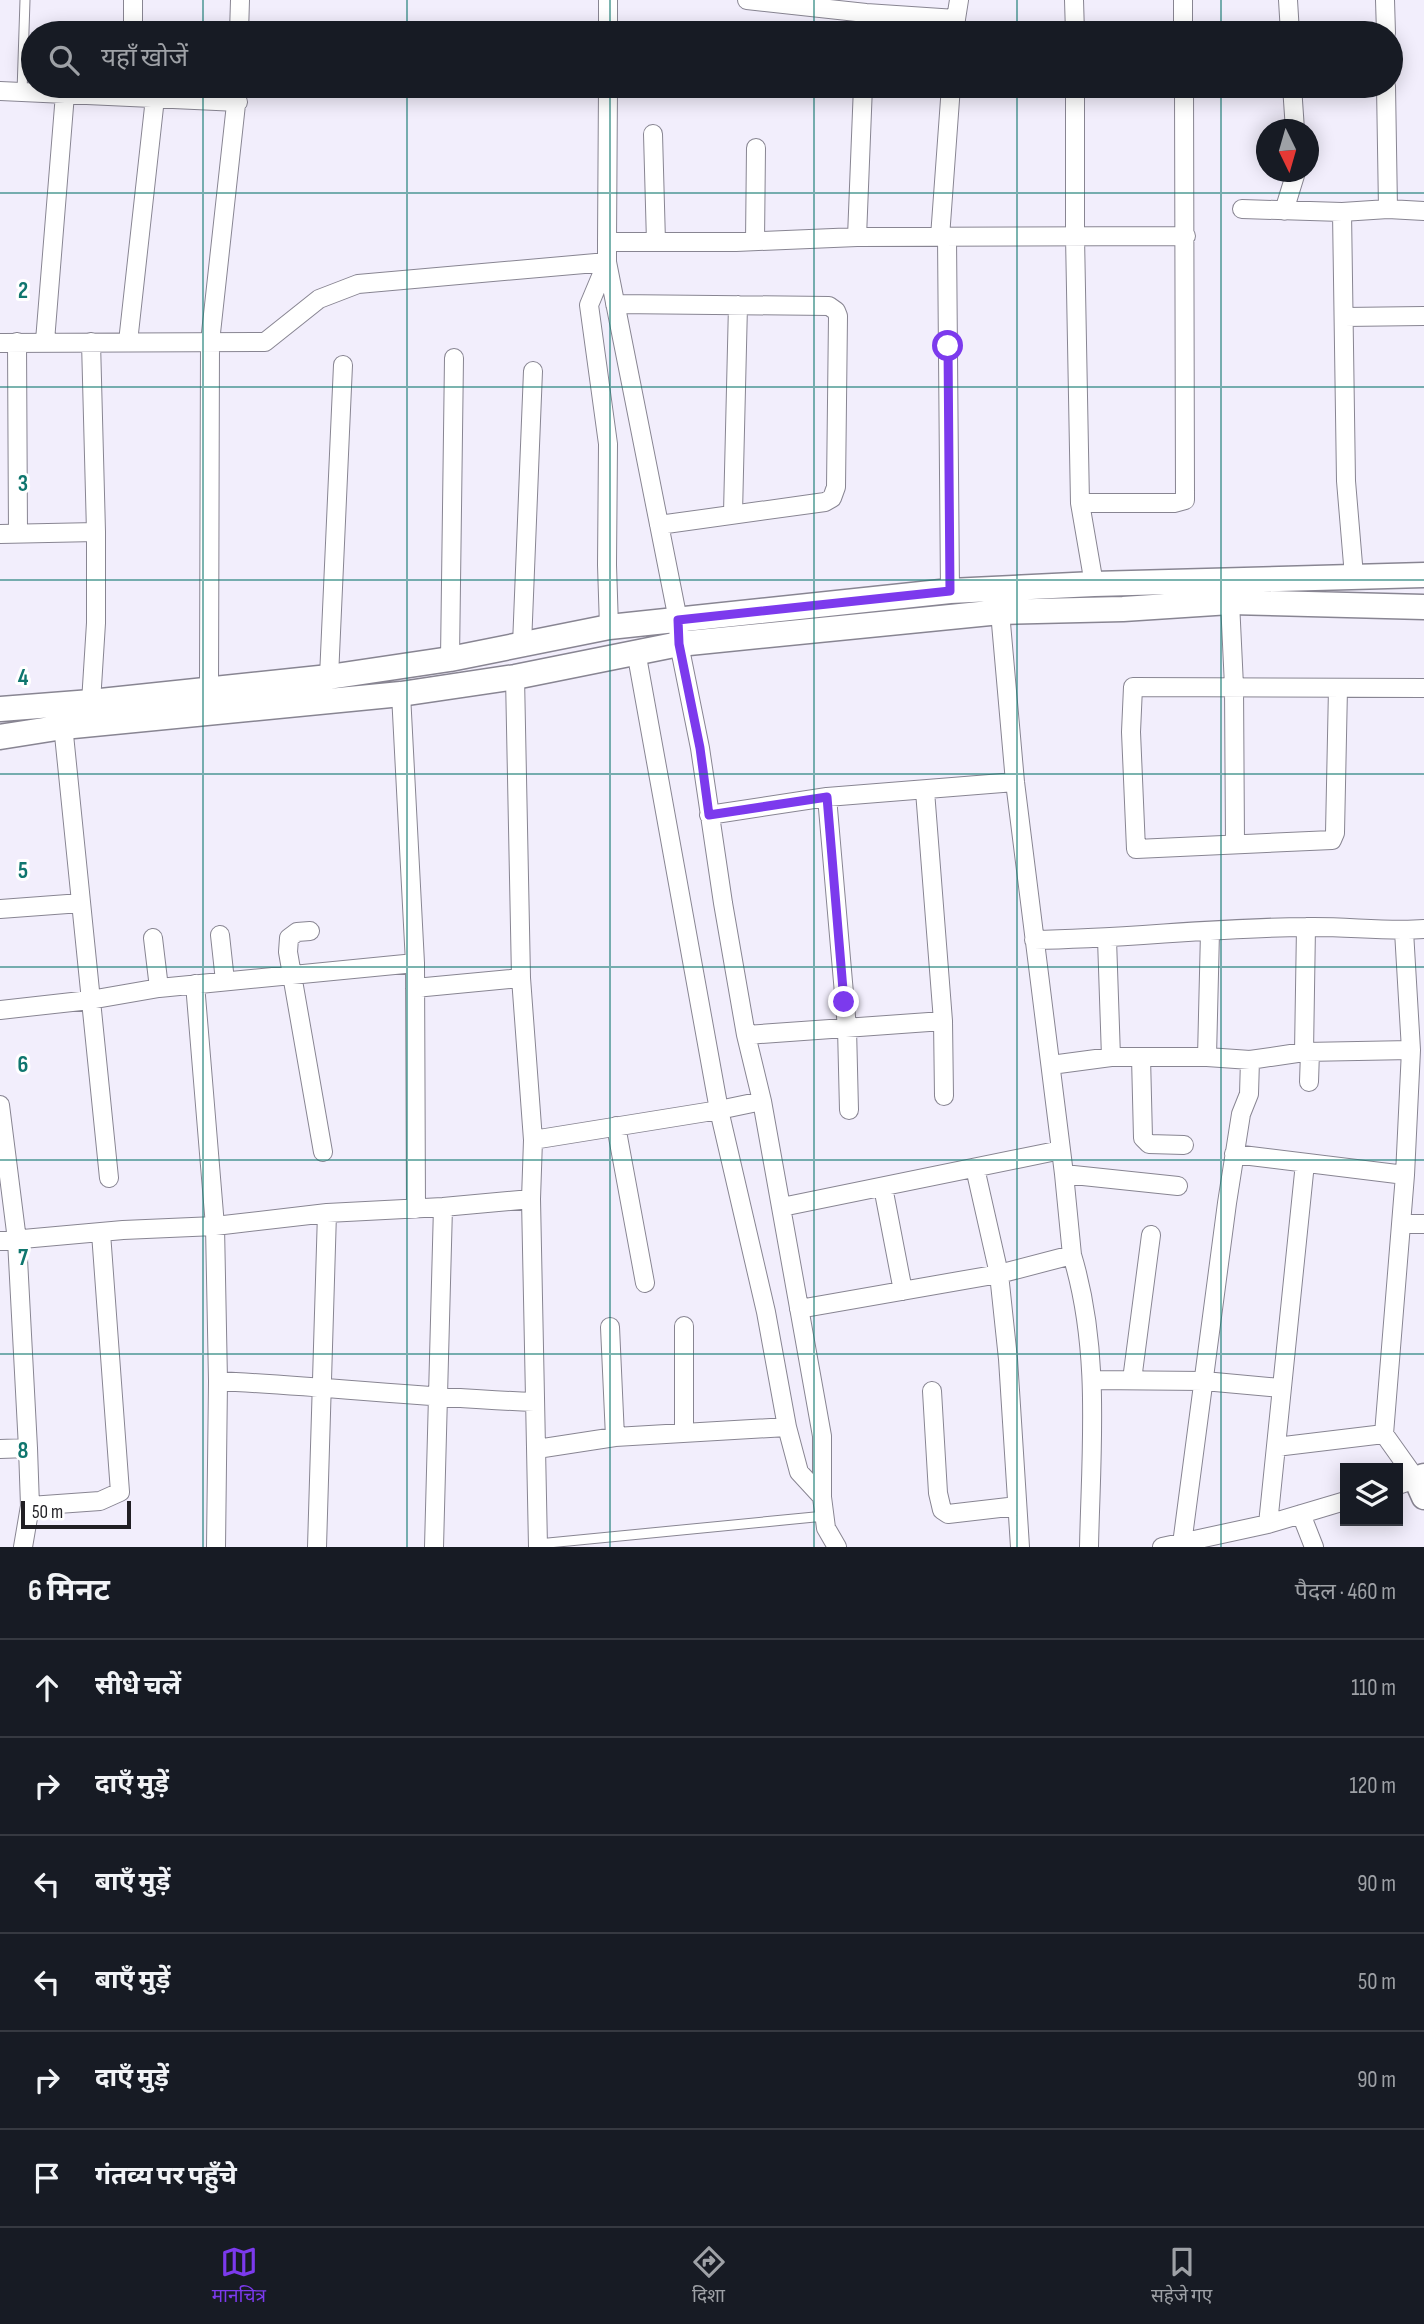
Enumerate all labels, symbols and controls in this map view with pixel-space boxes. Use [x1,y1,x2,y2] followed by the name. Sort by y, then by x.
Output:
[21,21,1403,98] search box
[45,41,83,79] icon: search
[101,43,188,74] text: यहाँ खोजें
[1256,119,1319,182] north arrow
[18,277,28,305] text: 2
[932,330,963,361] route start
[18,470,28,498] text: 3
[18,664,29,692] text: 4
[18,857,28,885] text: 5
[828,986,859,1017] route end
[18,1051,28,1079] text: 6
[18,1244,28,1272] text: 7
[18,1437,29,1465] text: 8
[1340,1463,1403,1526] map controls
[1340,1463,1403,1526] button: layers
[21,1498,131,1530] scale bar
[32,1501,63,1524] text: 50 m
[28,1573,110,1609] text: 6 मिनट
[1295,1578,1396,1606] text: पैदल · 460 m
[28,1669,66,1707] icon: ahead
[95,1671,181,1702] text: सीधे चलें
[1351,1674,1396,1702] text: 110 m
[28,1767,66,1805] icon: right
[95,1769,169,1800] text: दाएँ मुड़ें
[1350,1772,1396,1800] text: 120 m
[28,1865,66,1903] icon: left
[95,1867,170,1898] text: बाएँ मुड़ें
[1357,1870,1396,1898] text: 90 m
[28,1963,66,2001] icon: left
[95,1965,170,1996] text: बाएँ मुड़ें
[1358,1968,1396,1996] text: 50 m
[28,2061,66,2099] icon: right
[95,2063,169,2094] text: दाएँ मुड़ें
[1357,2066,1396,2094] text: 90 m
[28,2159,66,2197] icon: arrive
[95,2161,237,2192] text: गंतव्य पर पहुँचे
[212,2243,266,2310] tab: मानचित्र
[690,2243,728,2310] tab: दिशा
[1151,2243,1212,2310] tab: सहेजे गए

